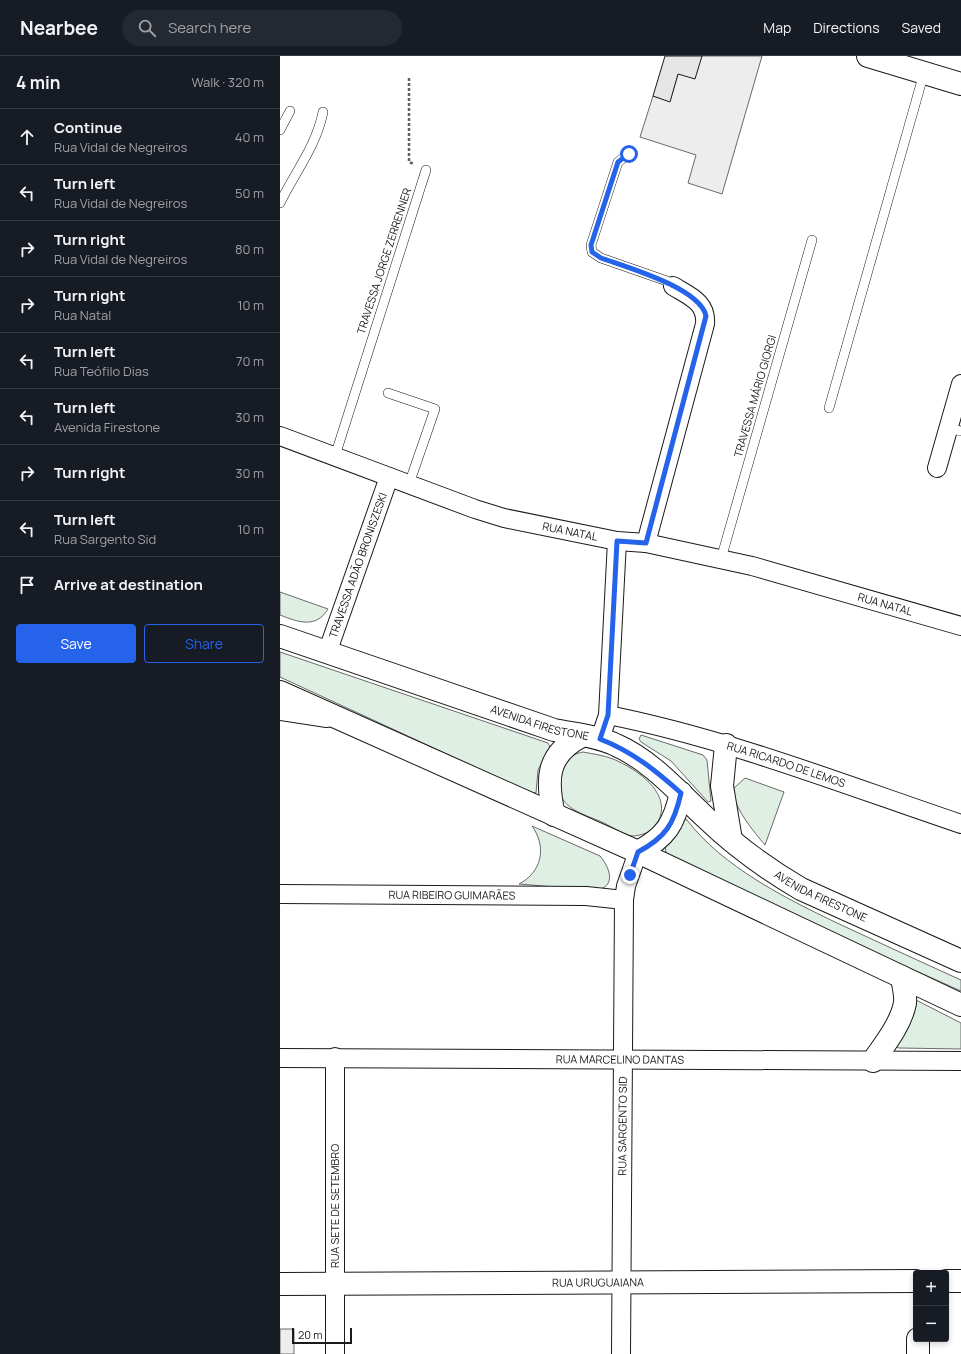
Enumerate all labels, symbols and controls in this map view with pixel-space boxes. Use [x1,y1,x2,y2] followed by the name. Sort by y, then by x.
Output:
[122,10,402,46] search box
[20,15,98,41] text: Nearbee
[136,17,158,39] icon: search
[168,17,251,38] text: Search here
[763,18,791,37] text: Map
[813,18,880,37] text: Directions
[902,18,941,37] text: Saved
[16,71,60,94] text: 4 min
[191,73,264,91] text: Walk · 320 m
[54,117,122,138] text: Continue
[16,126,38,148] icon: ahead
[235,128,264,146] text: 40 m
[54,138,187,156] text: Rua Vidal de Negreiros
[620,145,638,163] route start
[54,173,116,194] text: Turn left
[16,182,38,204] icon: left
[235,184,264,202] text: 50 m
[353,186,414,336] street label: TRAVESSA JORGE ZERRENNER
[54,194,187,212] text: Rua Vidal de Negreiros
[54,229,125,250] text: Turn right
[16,238,38,260] icon: right
[235,240,264,258] text: 80 m
[54,250,187,268] text: Rua Vidal de Negreiros
[54,285,125,306] text: Turn right
[16,294,38,316] icon: right
[237,296,264,314] text: 10 m
[54,306,111,324] text: Rua Natal
[730,333,779,459] street label: TRAVESSA MÁRIO GIORGI
[54,341,116,362] text: Turn left
[16,350,38,372] icon: left
[236,352,264,370] text: 70 m
[54,362,149,380] text: Rua Teófilo Dias
[54,397,116,418] text: Turn left
[16,406,38,428] icon: left
[235,408,264,426] text: 30 m
[54,418,160,436] text: Avenida Firestone
[16,462,38,484] icon: right
[54,462,125,483] text: Turn right
[235,464,264,482] text: 30 m
[325,490,390,640] street label: TRAVESSA ADÃO BRONISZESKI
[54,509,116,530] text: Turn left
[16,518,38,540] icon: left
[541,518,600,544] street label: RUA NATAL
[237,520,264,538] text: 10 m
[54,530,156,548] text: Rua Sargento Sid
[16,574,38,596] icon: arrive
[54,574,203,595] text: Arrive at destination
[856,589,915,619] street label: RUA NATAL
[16,624,136,663] button: Save
[144,624,264,663] button: Share
[489,701,590,743] street label: AVENIDA FIRESTONE
[725,738,848,790] street label: RUA RICARDO DE LEMOS
[621,866,639,884] route end
[772,867,870,925] street label: AVENIDA FIRESTONE
[389,887,516,903] street label: RUA RIBEIRO GUIMARÃES
[556,1051,684,1067] street label: RUA MARCELINO DANTAS
[614,1076,630,1176] street label: RUA SARGENTO SID
[327,1144,342,1268] street label: RUA SETE DE SETEMBRO
[913,1270,949,1342] map controls
[913,1270,949,1306] button: +
[552,1274,644,1290] street label: RUA URUGUAIANA
[913,1306,949,1342] button: −
[292,1326,352,1345] scale bar
[298,1327,323,1342] text: 20 m

